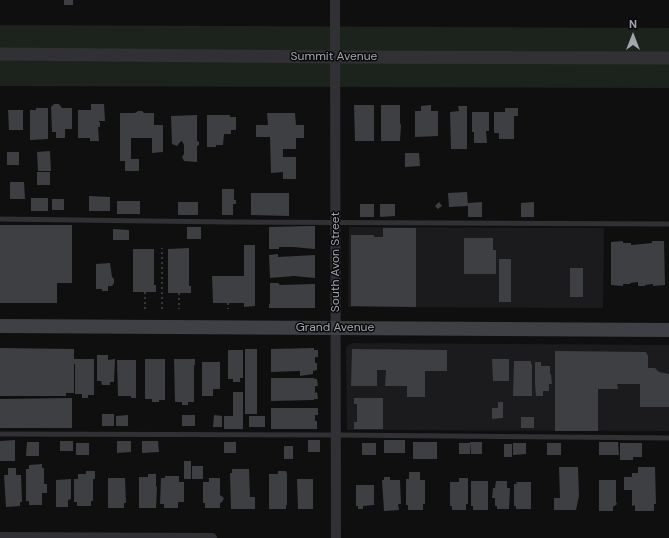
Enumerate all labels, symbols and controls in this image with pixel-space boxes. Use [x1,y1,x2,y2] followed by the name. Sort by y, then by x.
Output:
[613,16,653,56] north arrow
[629,17,637,31] text: N
[291,50,377,64] street label: Summit Avenue
[329,212,343,312] street label: South Avon Street
[296,321,374,335] street label: Grand Avenue

